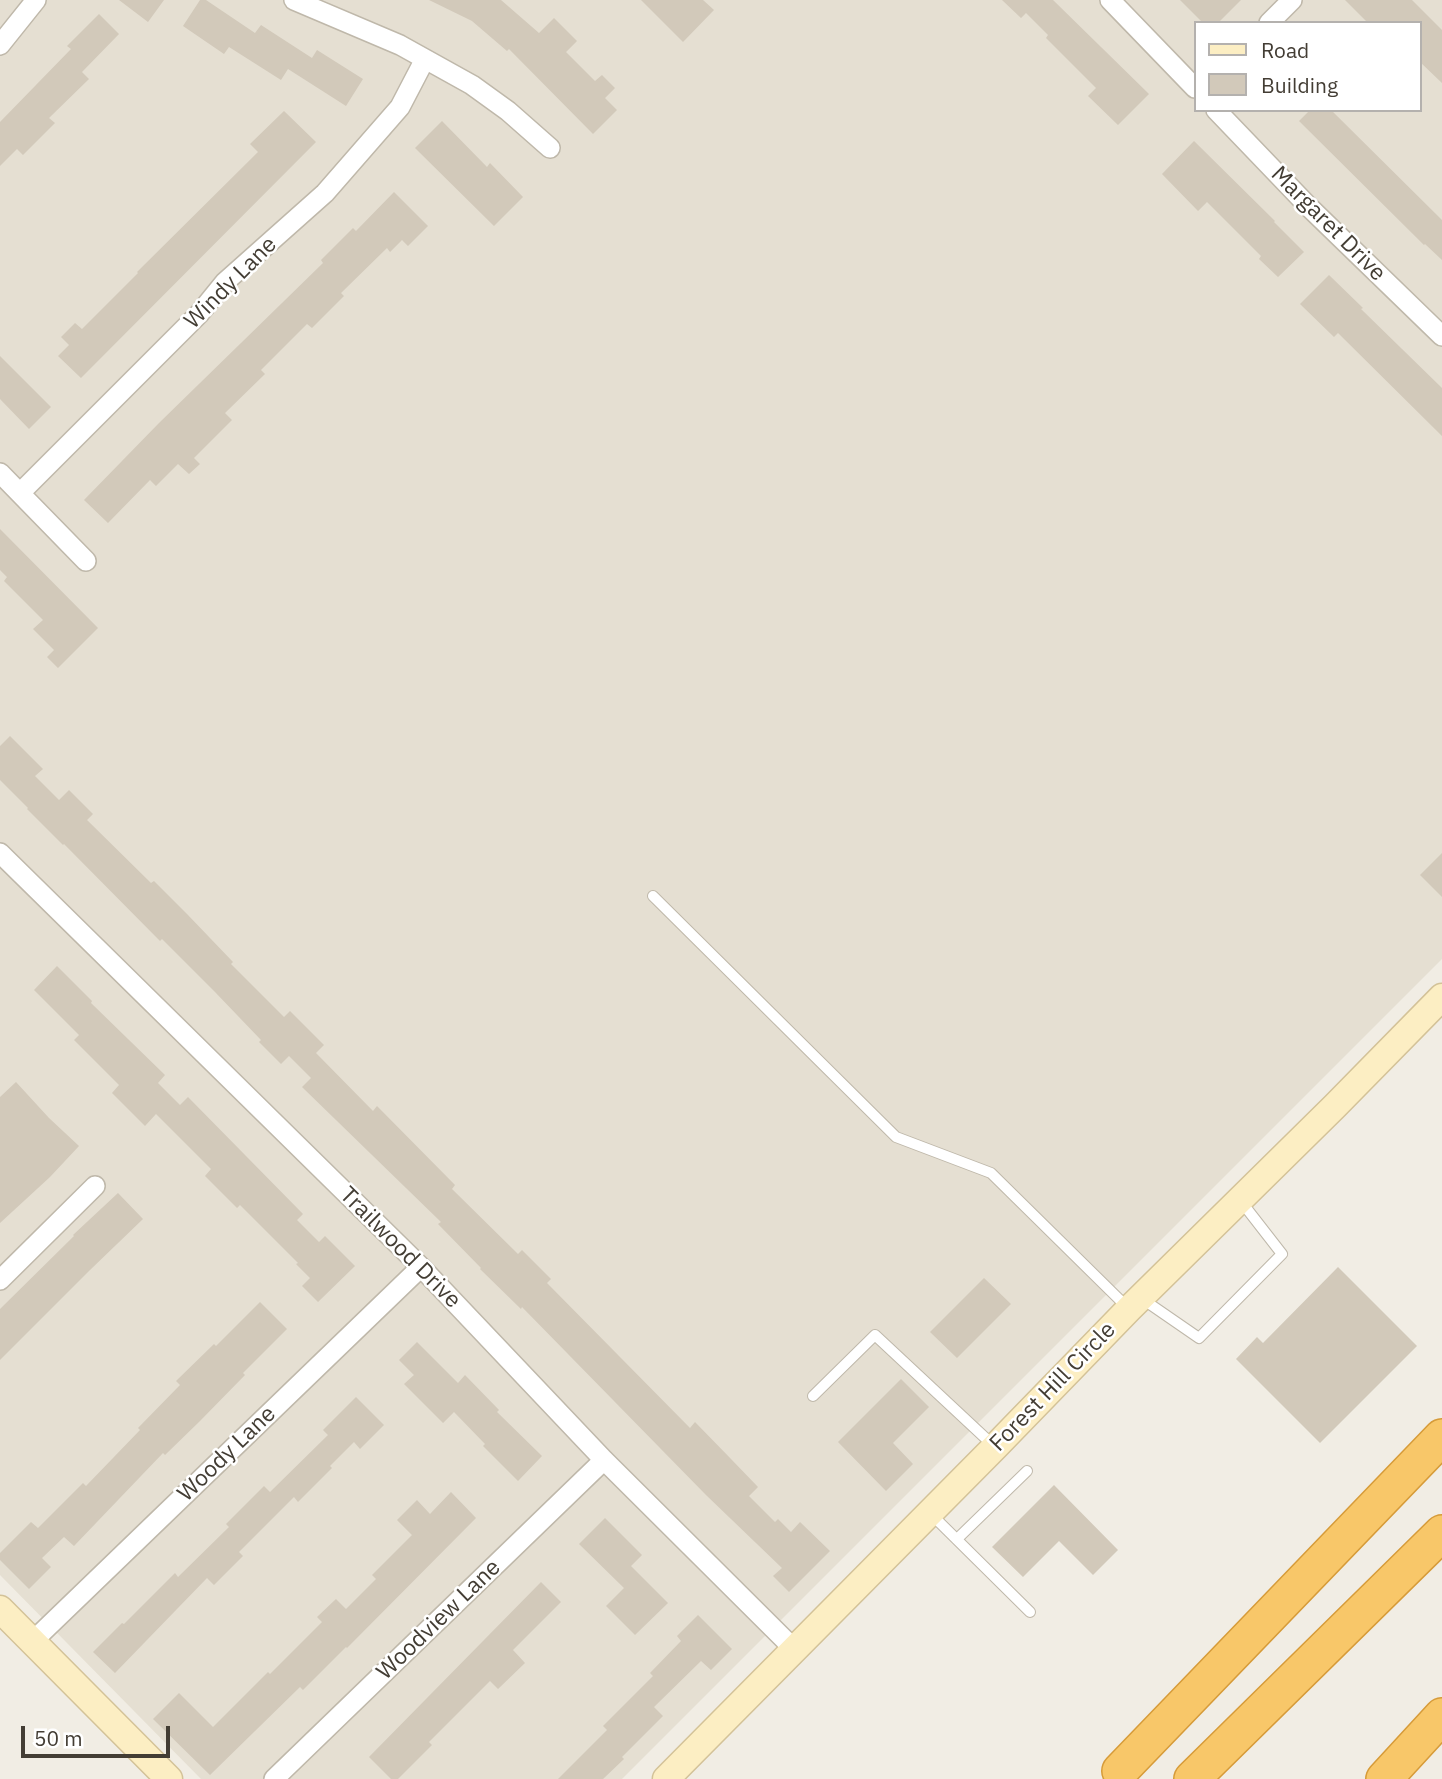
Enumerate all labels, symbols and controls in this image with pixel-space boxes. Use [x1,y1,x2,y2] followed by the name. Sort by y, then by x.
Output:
[1194,21,1421,112] legend
[1261,36,1309,64] text: Road
[1261,71,1338,99] text: Building
[1265,161,1391,287] street label: Margaret Drive
[179,231,283,335] street label: Windy Lane
[334,1182,466,1314] street label: Trailwood Drive
[984,1317,1122,1457] street label: Forest Hill Circle
[172,1400,282,1508] street label: Woody Lane
[371,1554,507,1686] street label: Woodview Lane
[24,1712,173,1756] scale bar
[34,1724,83,1752] text: 50 m

